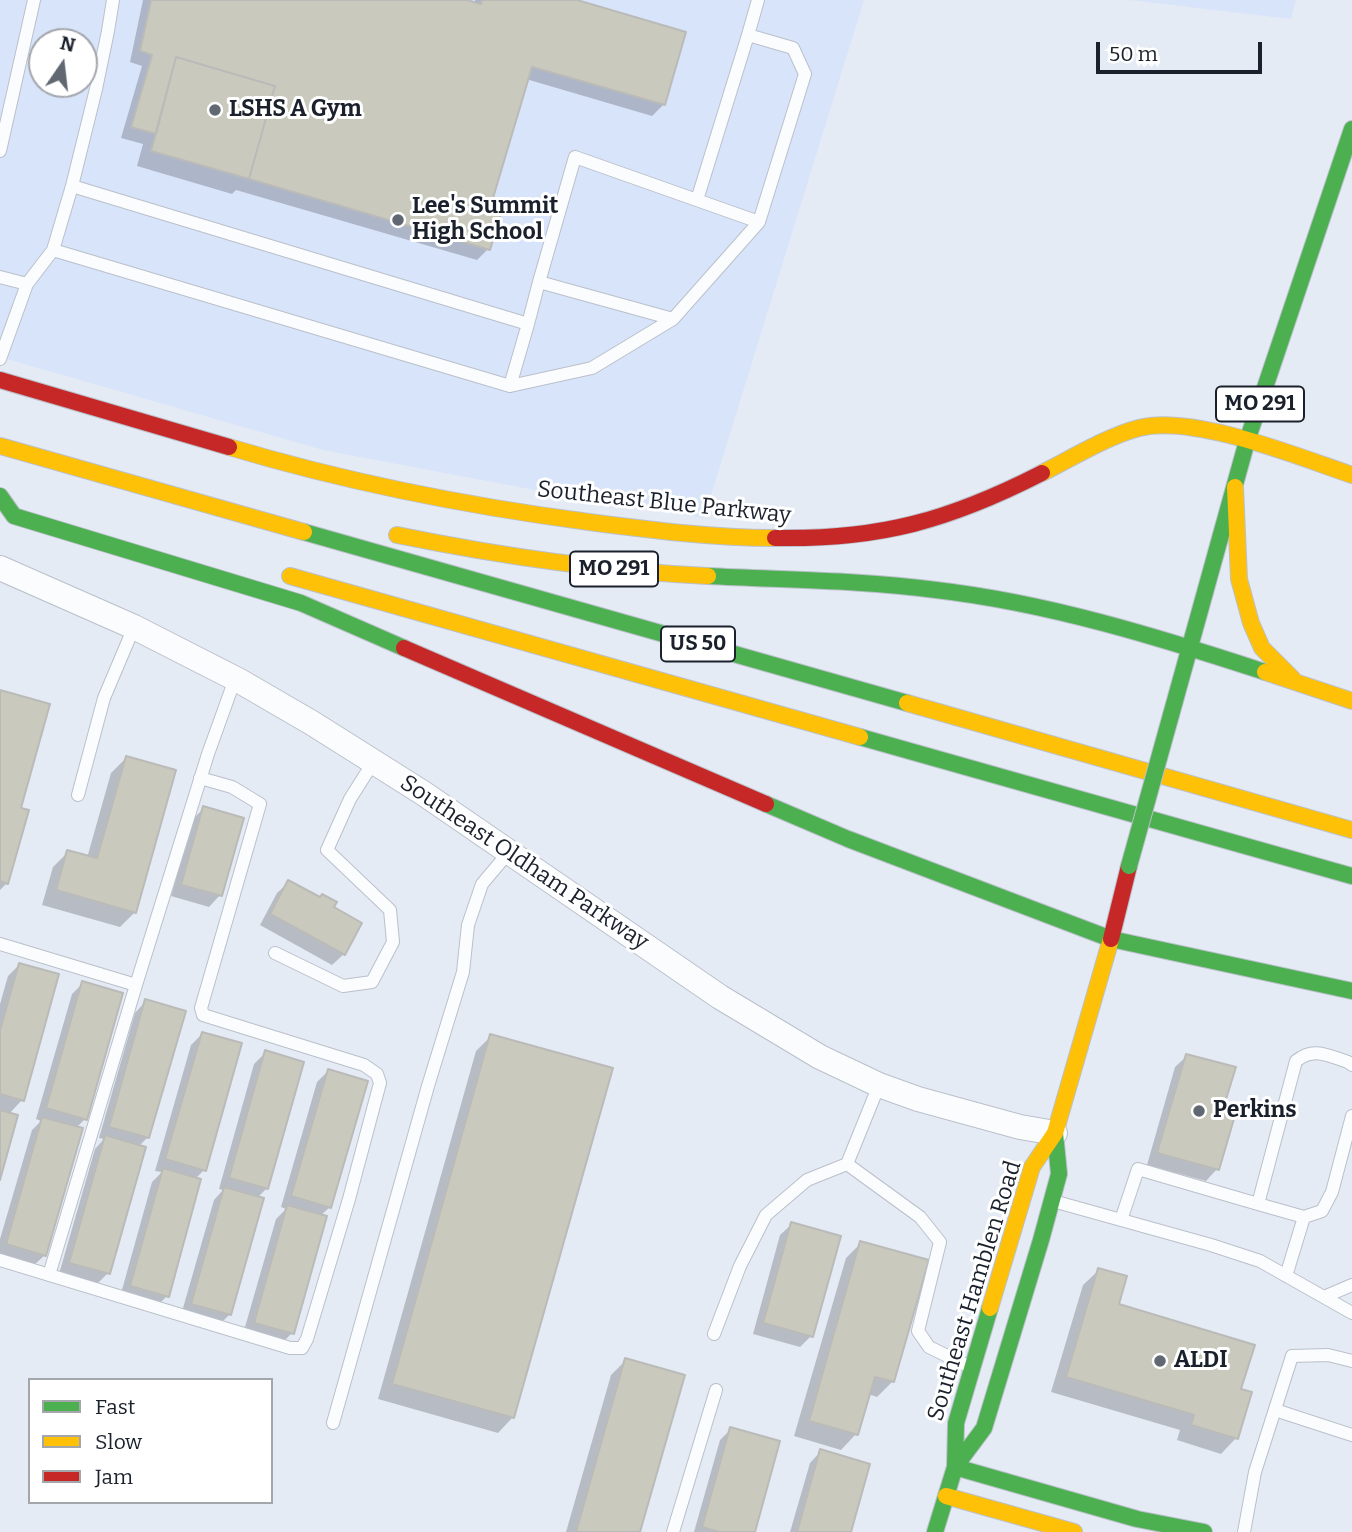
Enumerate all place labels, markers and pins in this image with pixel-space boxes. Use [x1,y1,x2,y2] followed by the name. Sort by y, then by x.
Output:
[229,96,362,124] place label: LSHS A Gym
[207,102,223,118] marker: LSHS A Gym
[412,193,558,247] place label: Lee's Summit High School
[390,212,406,228] marker: Lee's Summit High School
[1213,1097,1297,1125] place label: Perkins
[1191,1103,1207,1119] marker: Perkins
[1174,1347,1227,1375] place label: ALDI
[1152,1353,1168,1369] marker: ALDI

